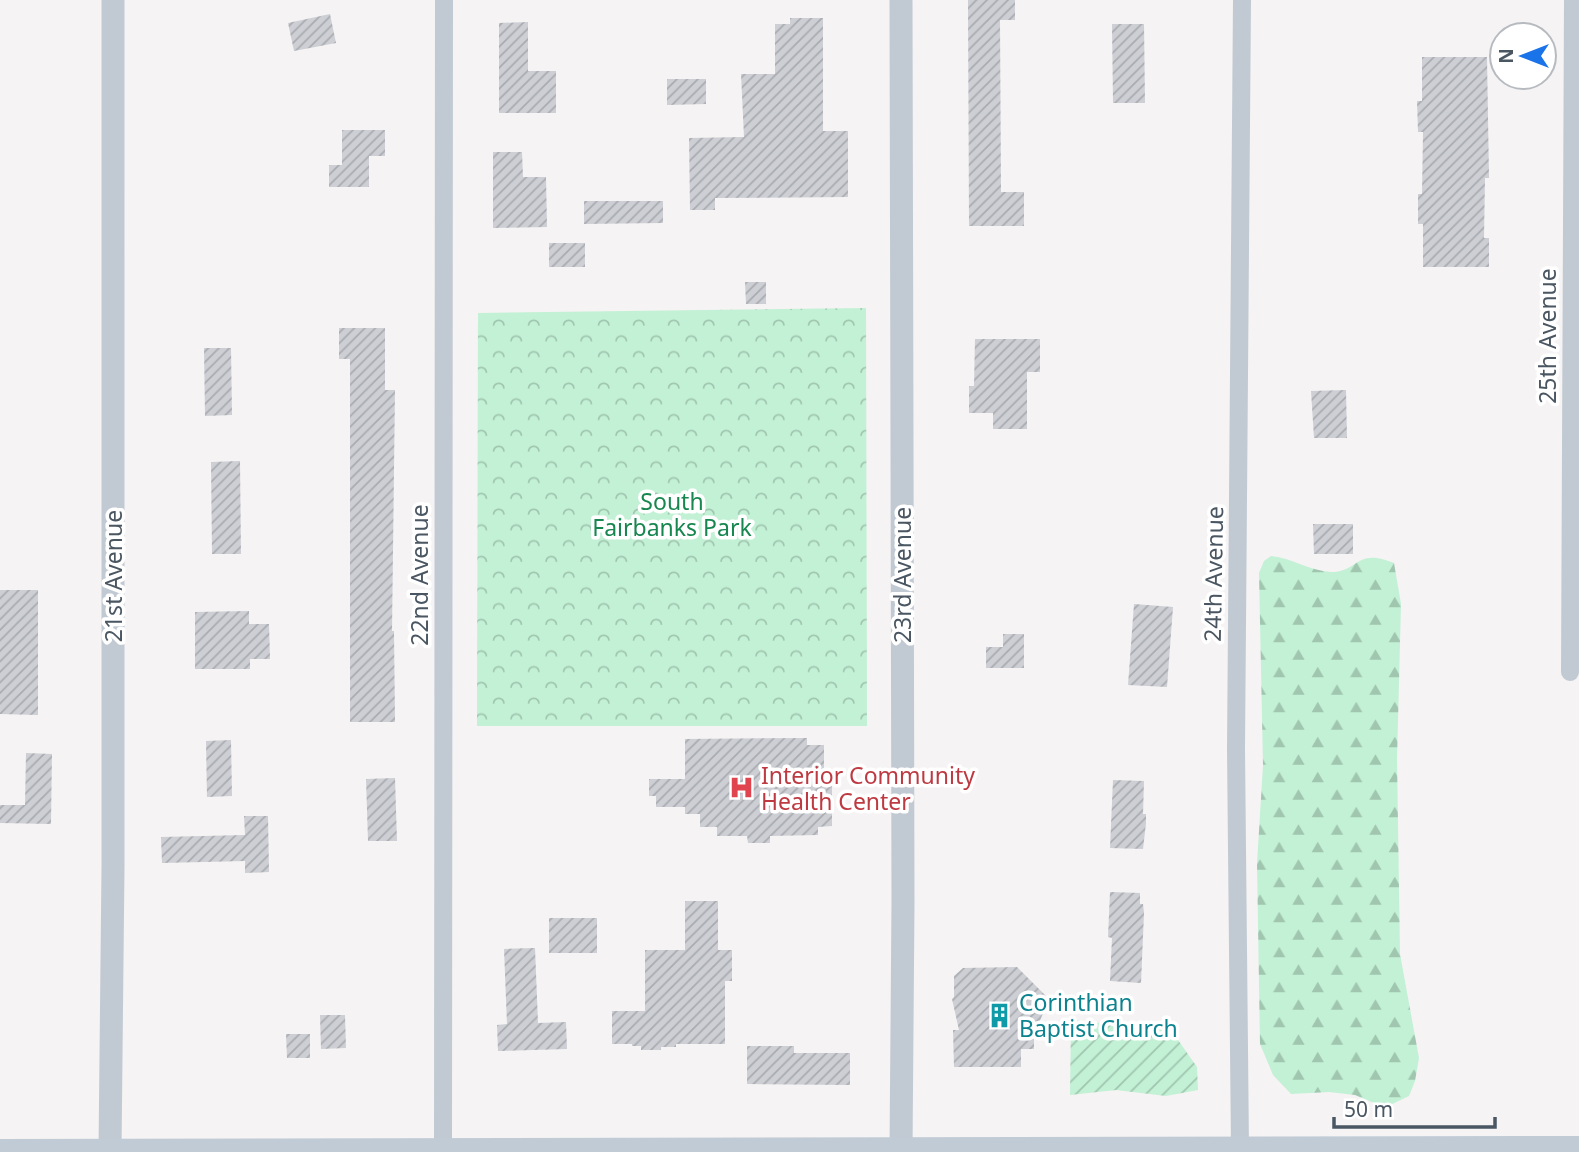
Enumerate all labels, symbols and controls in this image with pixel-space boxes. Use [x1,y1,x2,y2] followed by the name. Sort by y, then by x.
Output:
[1488,21,1558,91] north arrow
[1493,48,1519,64] text: N
[1531,268,1563,404] street label: 25th Avenue
[592,485,752,543] park label: South Fairbanks Park
[403,504,435,646] street label: 22nd Avenue
[1196,506,1230,642] street label: 24th Avenue
[886,507,918,643] street label: 23rd Avenue
[97,510,129,642] street label: 21st Avenue
[761,759,975,817] place label: Interior Community Health Center
[727,774,755,802] hospital icon: Interior Community Health Center
[1019,986,1178,1044] place label: Corinthian Baptist Church
[985,1001,1013,1029] building icon: Corinthian Baptist Church
[1334,1086,1495,1130] scale bar
[1344,1095,1393,1123] text: 50 m

